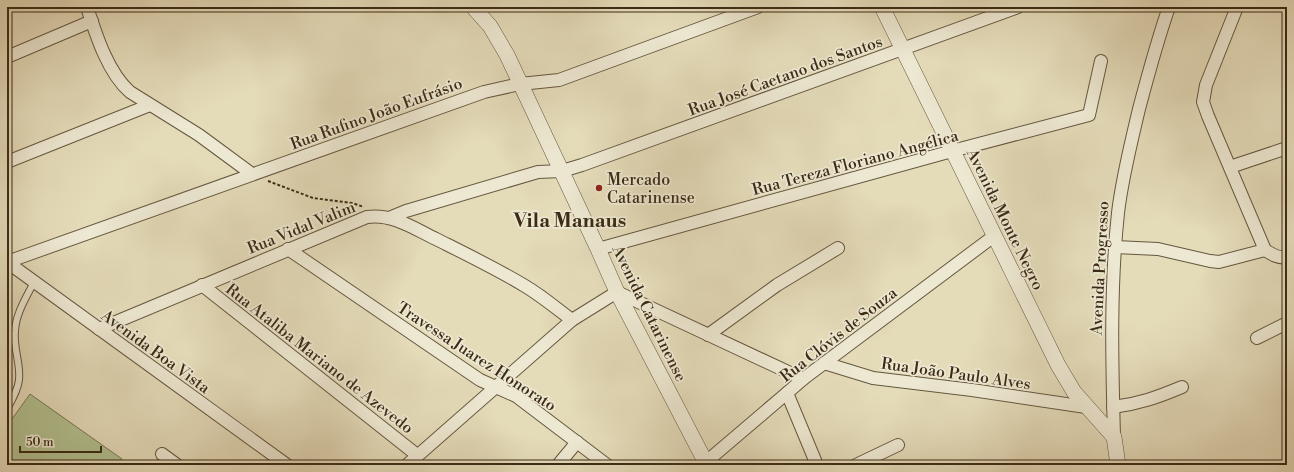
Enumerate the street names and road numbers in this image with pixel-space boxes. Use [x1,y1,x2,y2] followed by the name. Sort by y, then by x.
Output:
[685,31,885,120] street label: Rua José Caetano dos Santos
[288,73,465,154] street label: Rua Rufino João Eufrásio
[750,126,962,200] street label: Rua Tereza Floriano Angélica
[962,144,1048,294] street label: Avenida Monte Negro
[244,197,358,259] street label: Rua Vidal Valim
[1086,200,1114,337] street label: Avenida Progresso
[607,241,691,385] street label: Avenida Catarinense
[222,279,417,438] street label: Rua Ataliba Mariano de Azevedo
[776,282,902,387] street label: Rua Clóvis de Souza
[393,298,560,416] street label: Travessa Juarez Honorato
[96,305,215,399] street label: Avenida Boa Vista
[880,354,1032,394] street label: Rua João Paulo Alves

